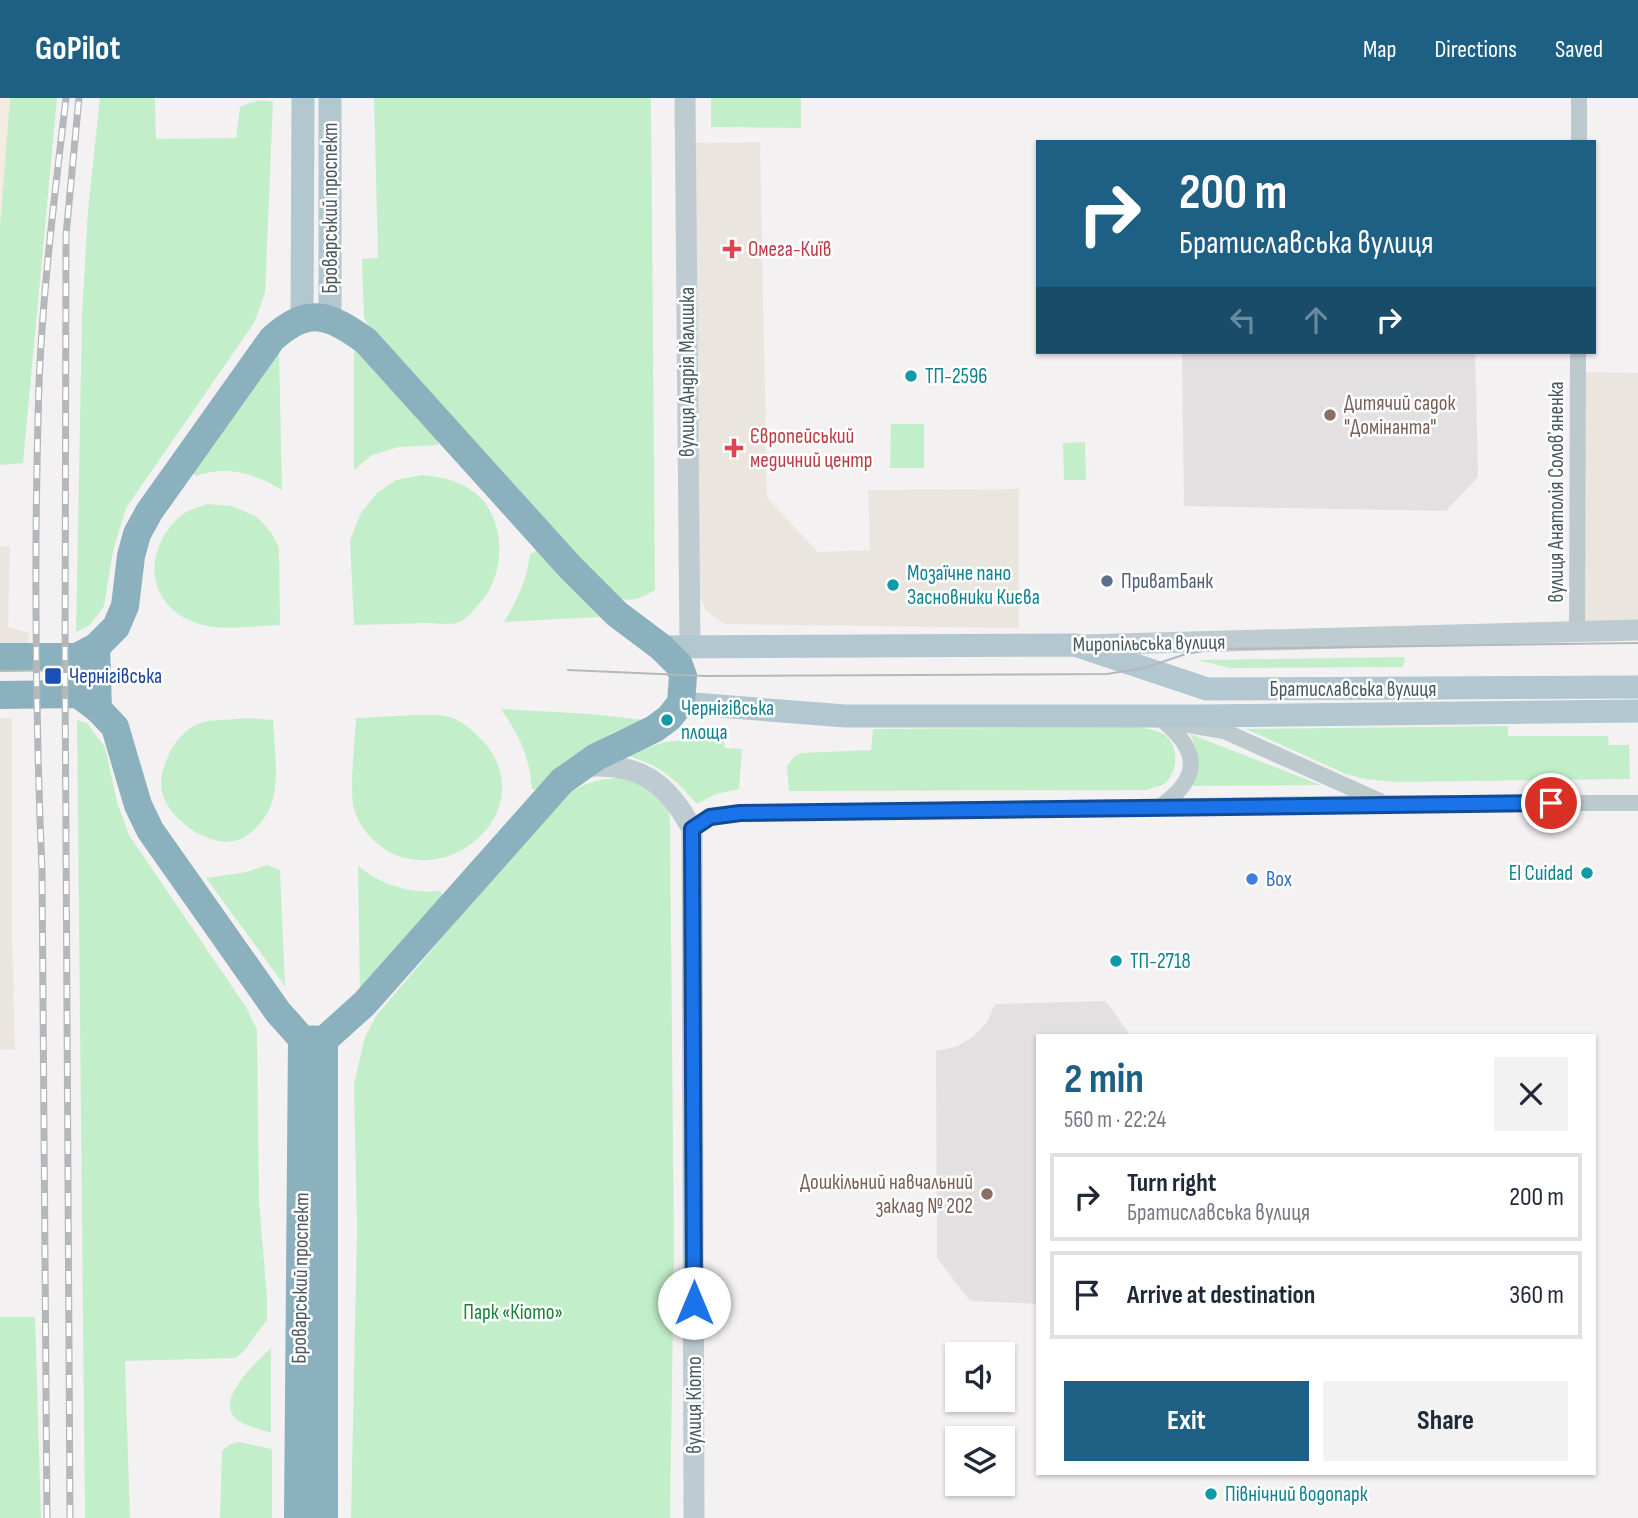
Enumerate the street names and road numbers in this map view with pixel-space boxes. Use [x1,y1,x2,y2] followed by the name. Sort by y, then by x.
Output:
[318,122,343,294] street label: Броварський проспект
[675,287,700,457] street label: вулиця Андрія Малишка
[1544,381,1569,603] street label: вулиця Анатолія Соловʼяненка
[1072,630,1226,657] street label: Миропільська вулиця
[1269,677,1437,702] street label: Братиславська вулиця
[287,1192,314,1364] street label: Броварський проспект
[682,1356,707,1454] street label: вулиця Кіото

